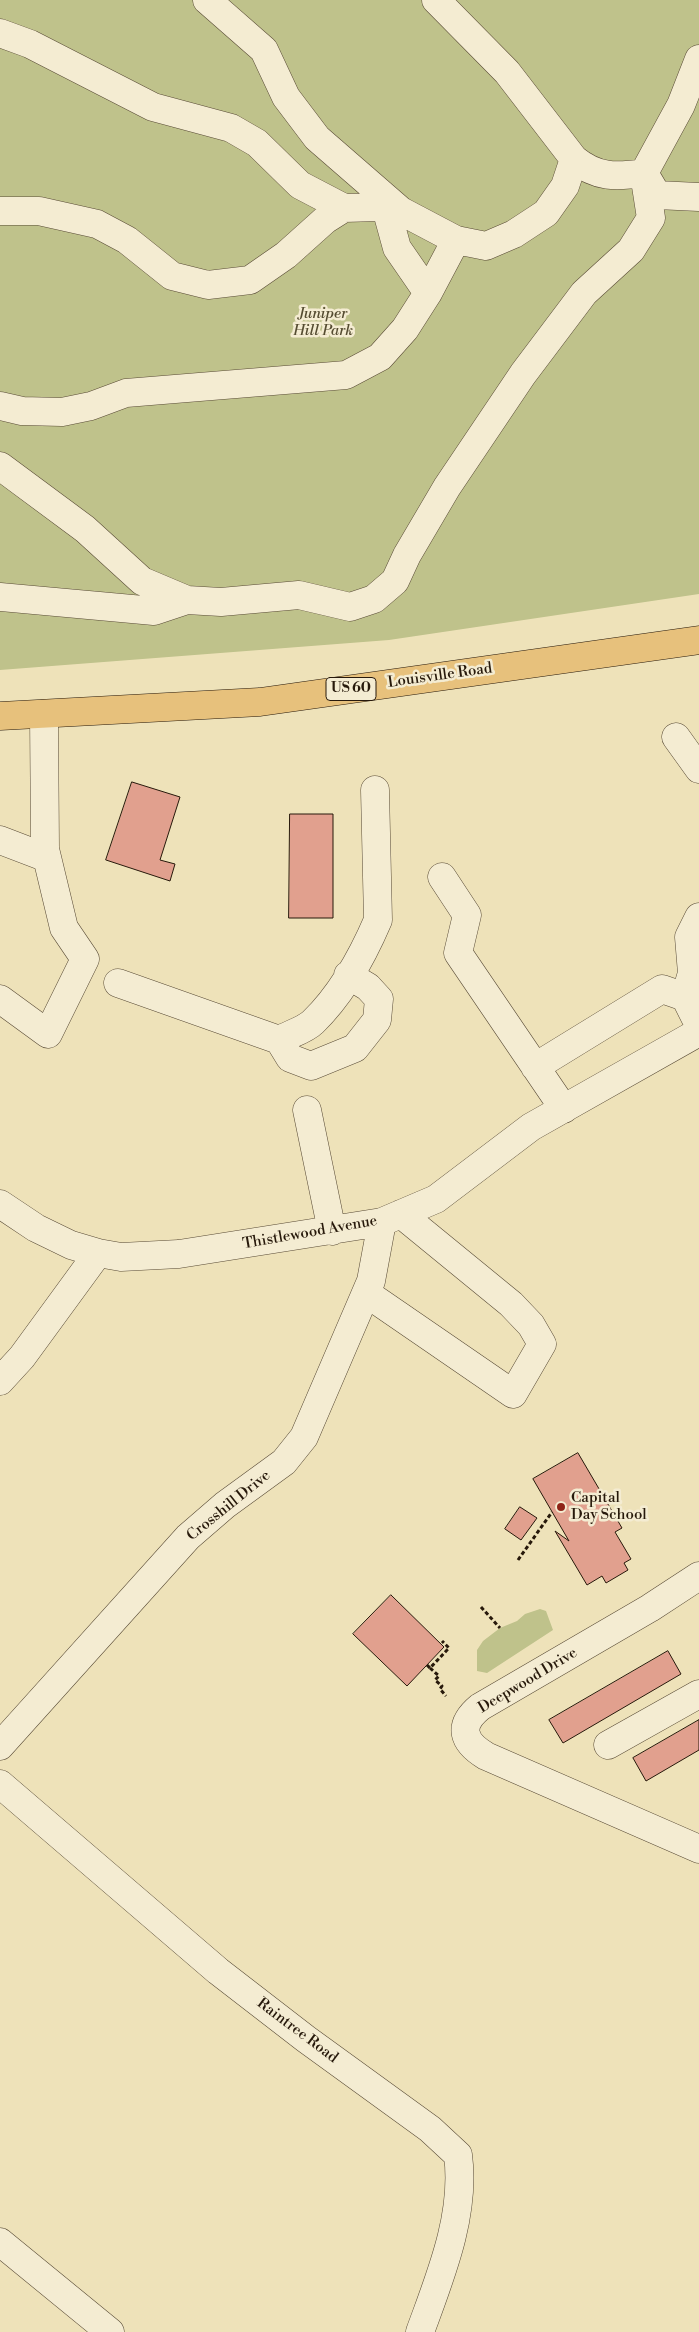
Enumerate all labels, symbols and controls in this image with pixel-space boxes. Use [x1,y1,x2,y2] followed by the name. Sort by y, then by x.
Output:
[293,305,353,340] park label: Juniper Hill Park
[387,660,493,692] street label: Louisville Road
[326,678,376,701] road number: US 60
[241,1212,379,1254] street label: Thistlewood Avenue
[184,1467,274,1545] street label: Crosshill Drive
[571,1489,647,1524] place label: Capital Day School
[555,1501,567,1513] marker: Capital Day School
[475,1644,581,1718] street label: Deepwood Drive
[253,1995,341,2067] street label: Raintree Road

